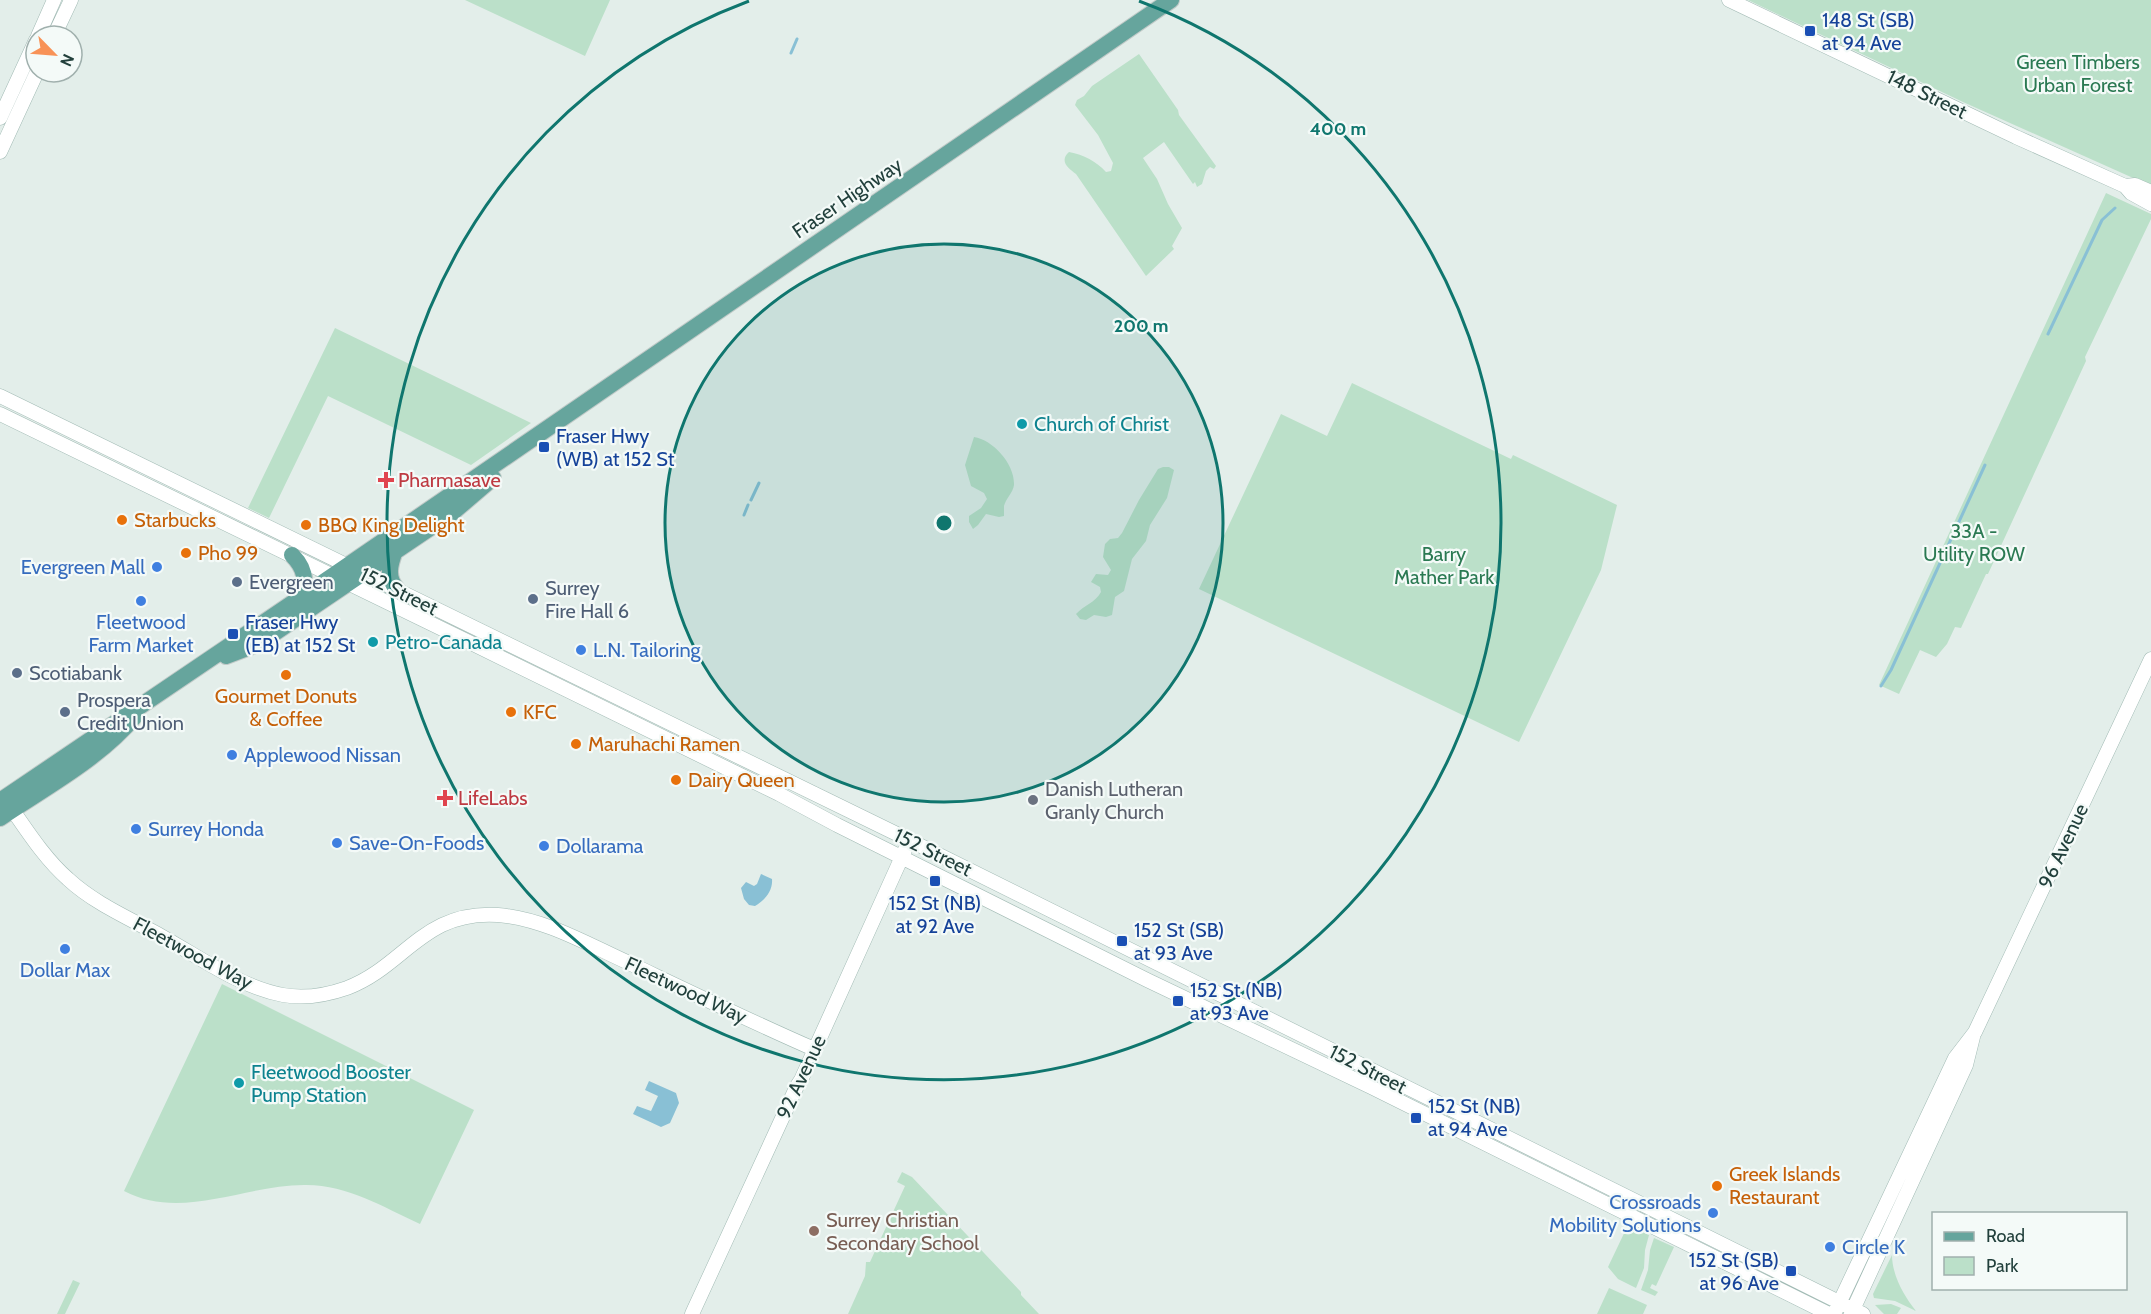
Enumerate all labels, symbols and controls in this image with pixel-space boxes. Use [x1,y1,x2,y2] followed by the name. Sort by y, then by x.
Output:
[1822,8,1915,55] place label: 148 St (SB) at 94 Ave
[24,24,84,84] north arrow
[1803,24,1817,38] marker: 148 St (SB) at 94 Ave
[2016,50,2140,97] park label: Green Timbers Urban Forest
[56,51,78,69] text: N
[1883,64,1971,124] street label: 148 Street
[1310,118,1366,140] text: 400 m
[788,152,906,244] street label: Fraser Highway
[1114,315,1168,337] text: 200 m
[1034,412,1169,436] place label: Church of Christ
[1015,417,1029,431] marker: Church of Christ
[556,424,675,471] place label: Fraser Hwy (WB) at 152 St
[537,440,551,454] marker: Fraser Hwy (WB) at 152 St
[398,468,501,492] place label: Pharmasave
[379,473,393,487] marker: Pharmasave
[134,508,216,532] place label: Starbucks
[115,513,129,527] marker: Starbucks
[318,513,465,537] place label: BBQ King Delight
[934,513,954,533] centre of rings
[299,518,313,532] marker: BBQ King Delight
[1923,519,2025,566] park label: 33A - Utility ROW
[198,541,258,565] place label: Pho 99
[1394,542,1494,589] park label: Barry Mather Park
[179,546,193,560] marker: Pho 99
[21,555,145,579] place label: Evergreen Mall
[150,560,164,574] marker: Evergreen Mall
[356,562,442,620] street label: 152 Street
[249,570,334,594] place label: Evergreen
[230,575,244,589] marker: Evergreen
[545,576,629,623] place label: Surrey Fire Hall 6
[526,592,540,606] marker: Surrey Fire Hall 6
[134,594,148,608] marker: Fleetwood Farm Market
[89,610,194,657] place label: Fleetwood Farm Market
[245,610,356,657] place label: Fraser Hwy (EB) at 152 St
[226,627,240,641] marker: Fraser Hwy (EB) at 152 St
[385,630,502,654] place label: Petro-Canada
[366,635,380,649] marker: Petro-Canada
[593,638,702,662] place label: L.N. Tailoring
[574,643,588,657] marker: L.N. Tailoring
[29,661,122,685] place label: Scotiabank
[10,666,24,680] marker: Scotiabank
[279,668,293,682] marker: Gourmet Donuts & Coffee
[215,684,357,731] place label: Gourmet Donuts & Coffee
[77,688,184,735] place label: Prospera Credit Union
[523,700,557,724] place label: KFC
[58,705,72,719] marker: Prospera Credit Union
[504,705,518,719] marker: KFC
[588,732,740,756] place label: Maruhachi Ramen
[569,737,583,751] marker: Maruhachi Ramen
[244,743,401,767] place label: Applewood Nissan
[225,748,239,762] marker: Applewood Nissan
[688,768,795,792] place label: Dairy Queen
[669,773,683,787] marker: Dairy Queen
[1045,777,1183,824] place label: Danish Lutheran Granly Church
[458,786,528,810] place label: LifeLabs
[436,789,454,807] marker: LifeLabs
[1026,793,1040,807] marker: Danish Lutheran Granly Church
[2033,800,2093,892] street label: 96 Avenue
[148,817,264,841] place label: Surrey Honda
[129,822,143,836] marker: Surrey Honda
[890,823,976,881] street label: 152 Street
[349,831,484,855] place label: Save-On-Foods
[556,834,644,858] place label: Dollarama
[330,836,344,850] marker: Save-On-Foods
[537,839,551,853] marker: Dollarama
[928,874,942,888] marker: 152 St (NB) at 92 Ave
[889,891,981,938] place label: 152 St (NB) at 92 Ave
[129,911,257,995] street label: Fleetwood Way
[1134,918,1224,965] place label: 152 St (SB) at 93 Ave
[1115,934,1129,948] marker: 152 St (SB) at 93 Ave
[58,942,72,956] marker: Dollar Max
[621,951,751,1029] street label: Fleetwood Way
[20,958,111,982] place label: Dollar Max
[1190,978,1283,1025] place label: 152 St (NB) at 93 Ave
[1171,994,1185,1008] marker: 152 St (NB) at 93 Ave
[771,1031,831,1123] street label: 92 Avenue
[1325,1039,1411,1099] street label: 152 Street
[251,1060,411,1107] place label: Fleetwood Booster Pump Station
[232,1076,246,1090] marker: Fleetwood Booster Pump Station
[1428,1094,1521,1141] place label: 152 St (NB) at 94 Ave
[1409,1111,1423,1125] marker: 152 St (NB) at 94 Ave
[1729,1162,1840,1209] place label: Greek Islands Restaurant
[1710,1179,1724,1193] marker: Greek Islands Restaurant
[1549,1190,1701,1237] place label: Crossroads Mobility Solutions
[1706,1206,1720,1220] marker: Crossroads Mobility Solutions
[826,1208,979,1255] place label: Surrey Christian Secondary School
[1932,1212,2127,1290] legend
[807,1224,821,1238] marker: Surrey Christian Secondary School
[1986,1225,2025,1247] text: Road
[1842,1235,1906,1259] place label: Circle K
[1823,1240,1837,1254] marker: Circle K
[1689,1248,1779,1295] place label: 152 St (SB) at 96 Ave
[1986,1255,2019,1277] text: Park
[1784,1264,1798,1278] marker: 152 St (SB) at 96 Ave

